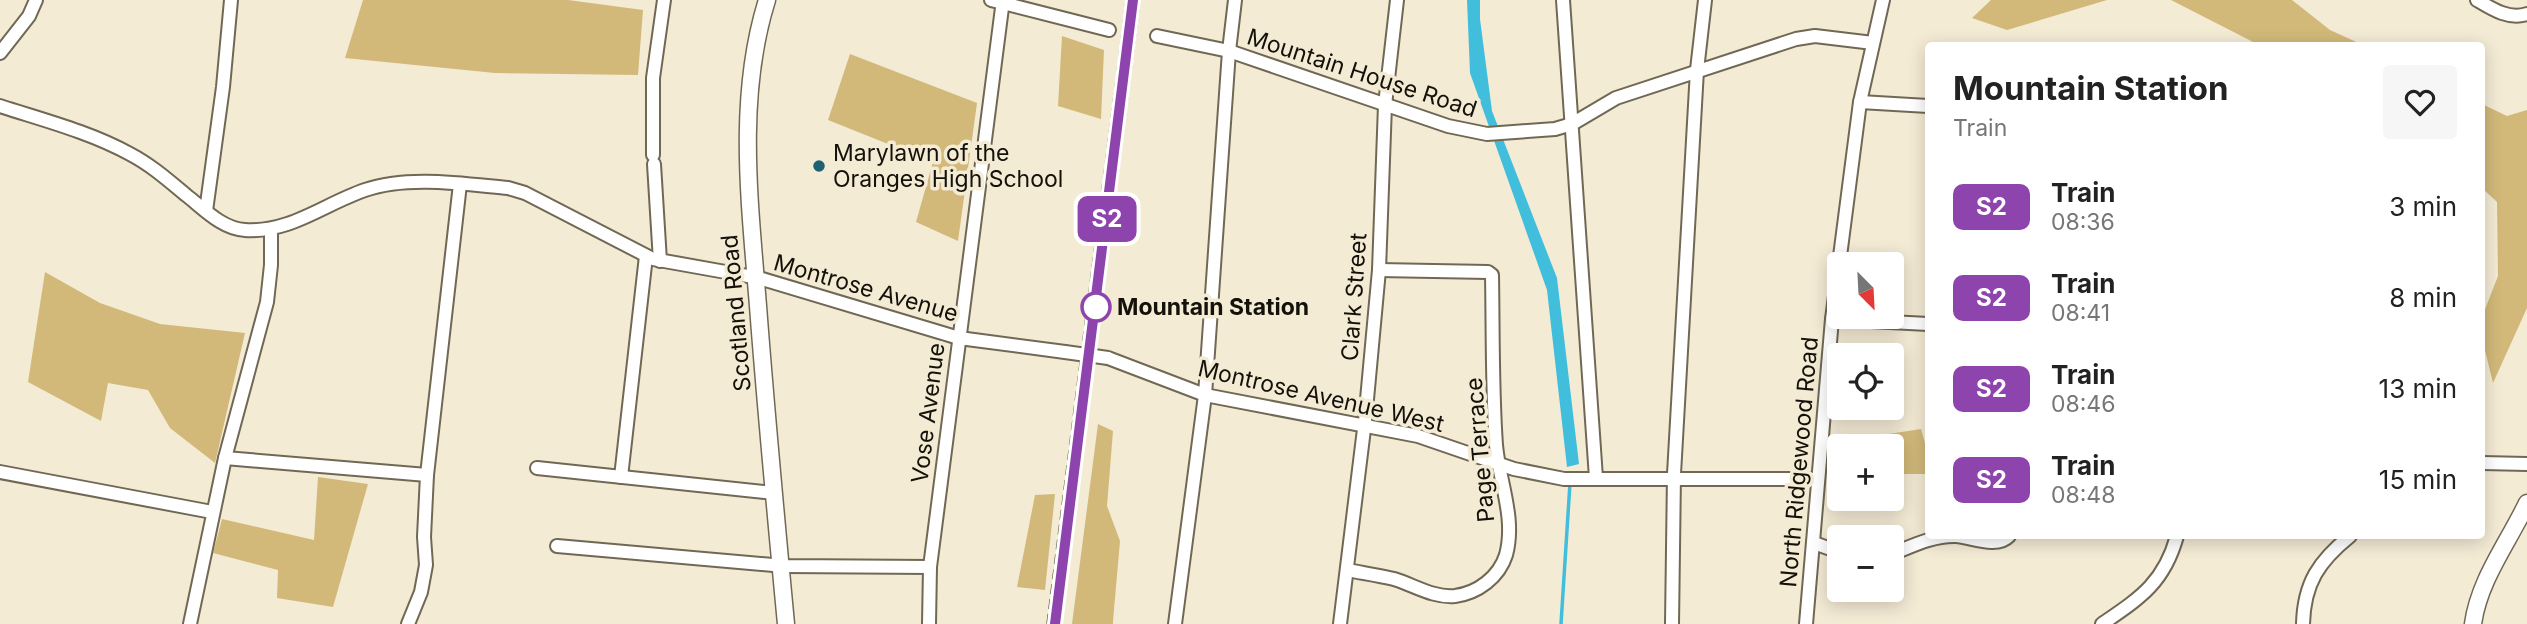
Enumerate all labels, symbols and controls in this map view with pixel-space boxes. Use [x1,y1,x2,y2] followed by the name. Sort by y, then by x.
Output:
[1244,23,1480,123] street label: Mountain House Road
[2383,65,2457,139] button: heart
[1953,68,2229,108] text: Mountain Station
[1953,114,2007,142] text: Train
[833,139,1063,193] place label: Marylawn of the Oranges High School
[811,158,827,174] marker: Marylawn of the Oranges High School
[2051,177,2115,208] text: Train
[2389,191,2457,222] text: 3 min
[1976,192,2007,221] text: S2
[1076,196,1138,242] line badge: S2
[1092,204,1122,233] text: S2
[2051,208,2115,236] text: 08:36
[1336,232,1372,362] street label: Clark Street
[715,233,757,393] street label: Scotland Road
[771,248,961,328] street label: Montrose Avenue
[1827,252,1904,329] north arrow
[1827,252,1904,602] map controls
[2051,268,2115,299] text: Train
[2389,282,2457,313] text: 8 min
[1976,283,2007,312] text: S2
[1081,292,1111,322] marker: Mountain Station
[1117,293,1309,321] place label: Mountain Station
[2051,299,2110,327] text: 08:41
[1774,336,1824,588] street label: North Ridgewood Road
[905,341,951,485] street label: Vose Avenue
[1827,343,1904,420] button: locate
[1195,354,1447,438] street label: Montrose Avenue West
[2051,359,2115,390] text: Train
[2379,373,2457,404] text: 13 min
[1976,374,2007,403] text: S2
[1460,376,1500,524] street label: Page Terrace
[2051,390,2116,418] text: 08:46
[1827,434,1904,511] button: +
[2051,450,2115,481] text: Train
[2379,464,2457,495] text: 15 min
[1976,465,2007,494] text: S2
[2051,481,2115,509] text: 08:48
[1827,525,1904,602] button: −

